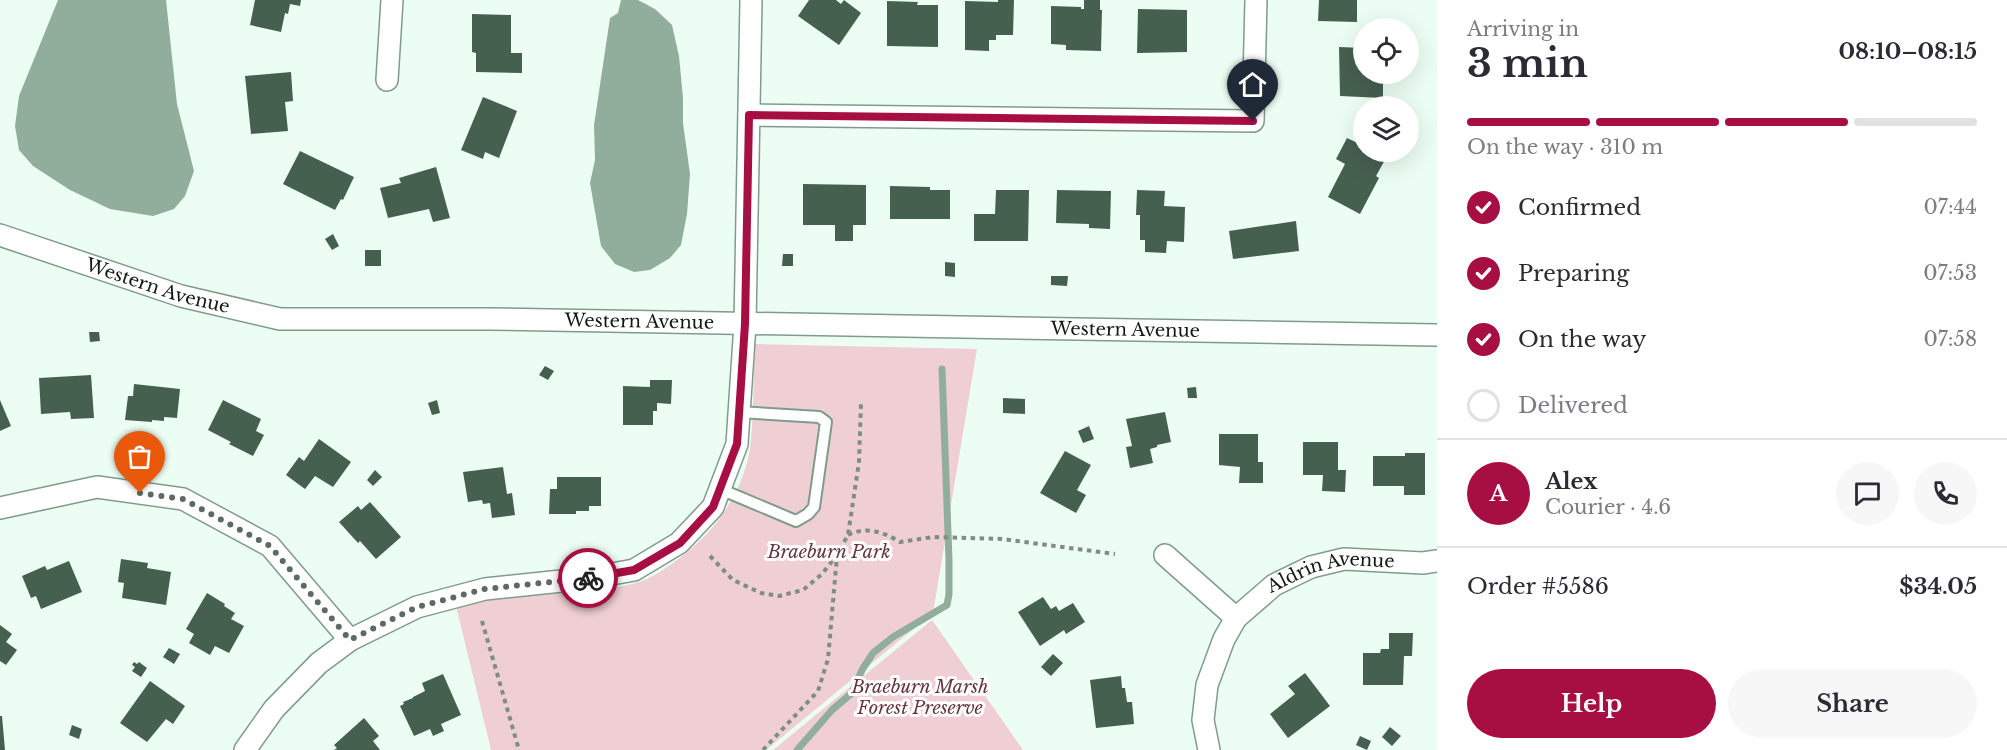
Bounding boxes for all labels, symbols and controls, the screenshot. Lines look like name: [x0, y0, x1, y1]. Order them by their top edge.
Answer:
text: Arriving in: [1467, 17, 1579, 41]
map controls: [1353, 18, 1419, 162]
button: locate: [1353, 18, 1419, 84]
text: 08:10–08:15: [1838, 38, 1977, 65]
text: 3 min: [1467, 39, 1588, 88]
pin: [1227, 59, 1278, 121]
icon: home: [1236, 68, 1269, 101]
button: layers: [1353, 96, 1419, 162]
text: On the way · 310 m: [1467, 135, 1663, 159]
icon: check: [1467, 191, 1500, 224]
text: Confirmed: [1518, 194, 1641, 221]
text: 07:44: [1924, 195, 1977, 219]
street label: Western Avenue: [82, 253, 232, 318]
icon: check: [1467, 257, 1500, 290]
text: Preparing: [1518, 260, 1629, 287]
text: 07:53: [1923, 261, 1977, 285]
street label: Western Avenue: [563, 309, 714, 334]
street label: Western Avenue: [1049, 317, 1200, 342]
icon: check: [1467, 323, 1500, 356]
text: On the way: [1518, 326, 1646, 353]
text: 07:58: [1924, 327, 1977, 351]
text: Delivered: [1518, 392, 1628, 419]
pin: [114, 431, 165, 493]
icon: bag: [123, 440, 156, 473]
button: chat: [1836, 462, 1899, 525]
button: phone: [1914, 462, 1977, 525]
text: Alex: [1545, 468, 1598, 495]
text: A: [1490, 480, 1507, 507]
text: Courier · 4.6: [1545, 495, 1671, 519]
park label: Braeburn Park: [767, 541, 890, 563]
courier: [558, 548, 618, 608]
street label: Aldrin Avenue: [1263, 548, 1395, 598]
icon: bike: [572, 562, 605, 595]
text: Order #5586: [1467, 573, 1609, 600]
text: $34.05: [1899, 573, 1977, 600]
button: Help: [1467, 669, 1716, 738]
button: Share: [1728, 669, 1977, 738]
park label: Braeburn Marsh Forest Preserve: [850, 676, 989, 719]

